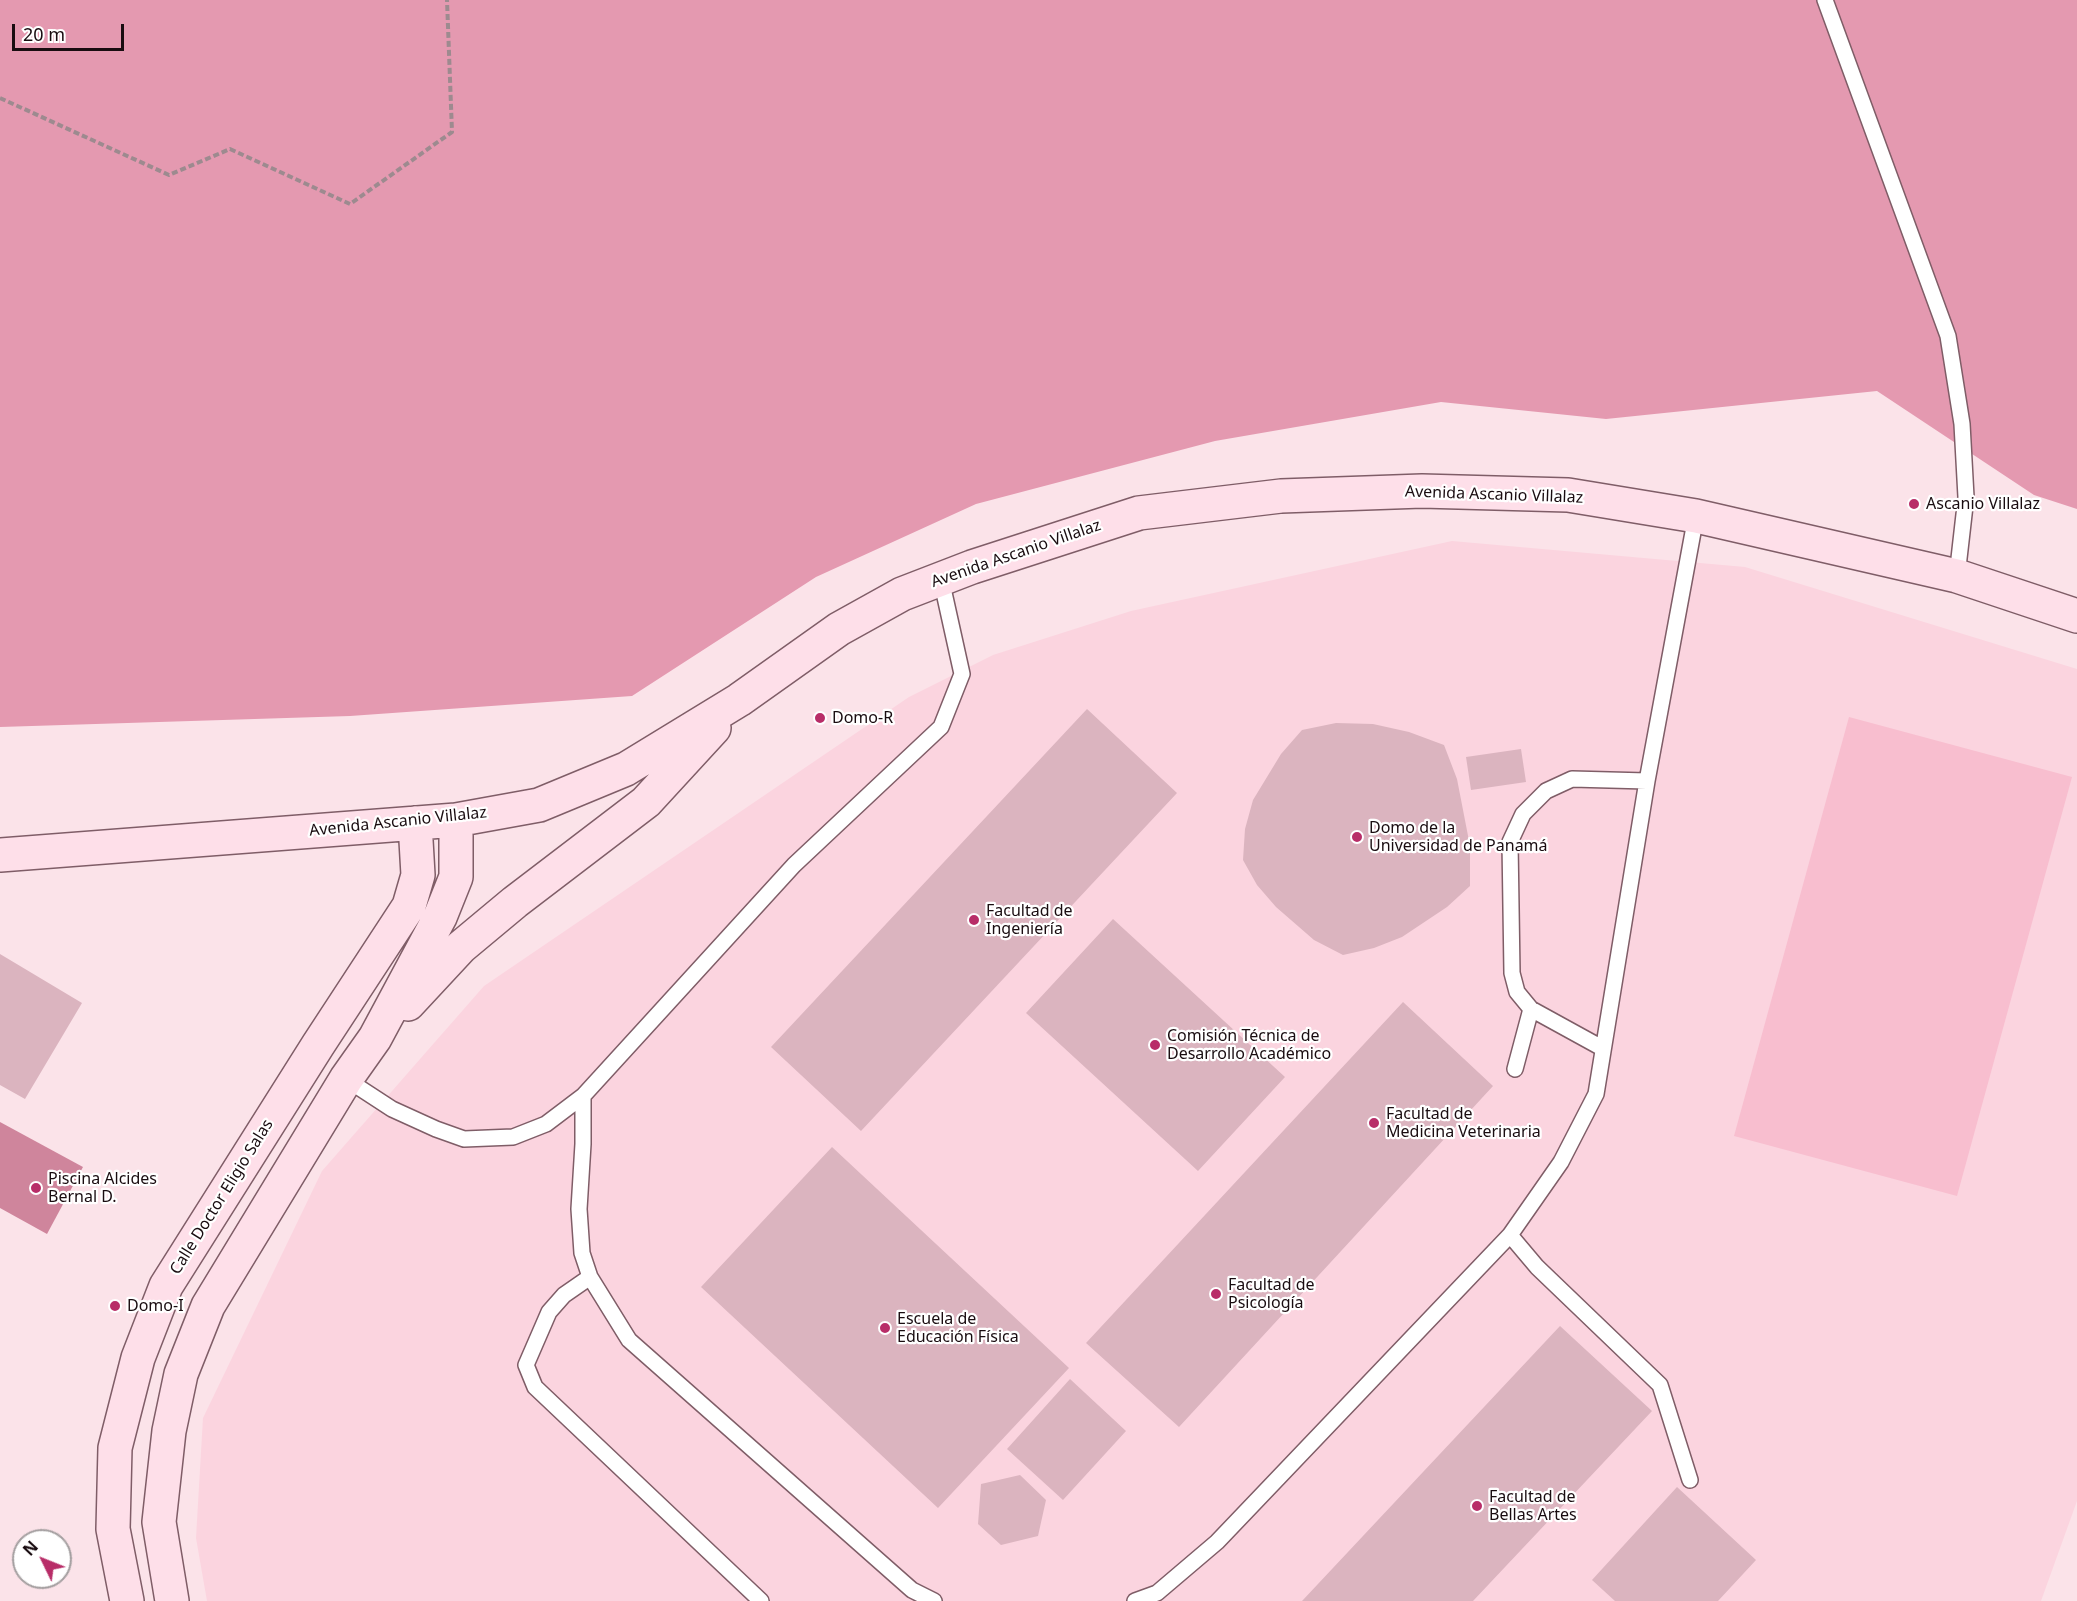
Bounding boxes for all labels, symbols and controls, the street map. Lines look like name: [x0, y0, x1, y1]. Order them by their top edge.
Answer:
scale bar: [15, 12, 128, 50]
text: 20 m: [23, 22, 65, 46]
street label: Avenida Ascanio Villalaz: [1405, 482, 1583, 508]
place label: Ascanio Villalaz: [1926, 494, 2040, 514]
marker: Ascanio Villalaz: [1907, 497, 1921, 511]
street label: Avenida Ascanio Villalaz: [929, 516, 1103, 592]
place label: Domo-R: [832, 708, 893, 728]
marker: Domo-R: [813, 711, 827, 725]
street label: Avenida Ascanio Villalaz: [308, 803, 488, 841]
place label: Domo de la Universidad de Panamá: [1369, 818, 1548, 856]
marker: Domo de la Universidad de Panamá: [1350, 830, 1364, 844]
place label: Facultad de Ingeniería: [986, 901, 1073, 939]
marker: Facultad de Ingeniería: [967, 913, 981, 927]
place label: Comisión Técnica de Desarrollo Académico: [1167, 1026, 1331, 1064]
marker: Comisión Técnica de Desarrollo Académico: [1148, 1038, 1162, 1052]
place label: Facultad de Medicina Veterinaria: [1386, 1104, 1541, 1142]
street label: Calle Doctor Eligio Salas: [166, 1116, 278, 1278]
marker: Facultad de Medicina Veterinaria: [1367, 1116, 1381, 1130]
place label: Piscina Alcides Bernal D.: [48, 1169, 157, 1207]
marker: Piscina Alcides Bernal D.: [29, 1181, 43, 1195]
place label: Facultad de Psicología: [1228, 1275, 1315, 1313]
marker: Facultad de Psicología: [1209, 1287, 1223, 1301]
place label: Domo-I: [127, 1296, 184, 1316]
marker: Domo-I: [108, 1299, 122, 1313]
place label: Escuela de Educación Física: [897, 1309, 1019, 1347]
marker: Escuela de Educación Física: [878, 1321, 892, 1335]
place label: Facultad de Bellas Artes: [1489, 1487, 1577, 1525]
marker: Facultad de Bellas Artes: [1470, 1499, 1484, 1513]
north arrow: [12, 1529, 72, 1589]
text: N: [18, 1536, 43, 1560]

